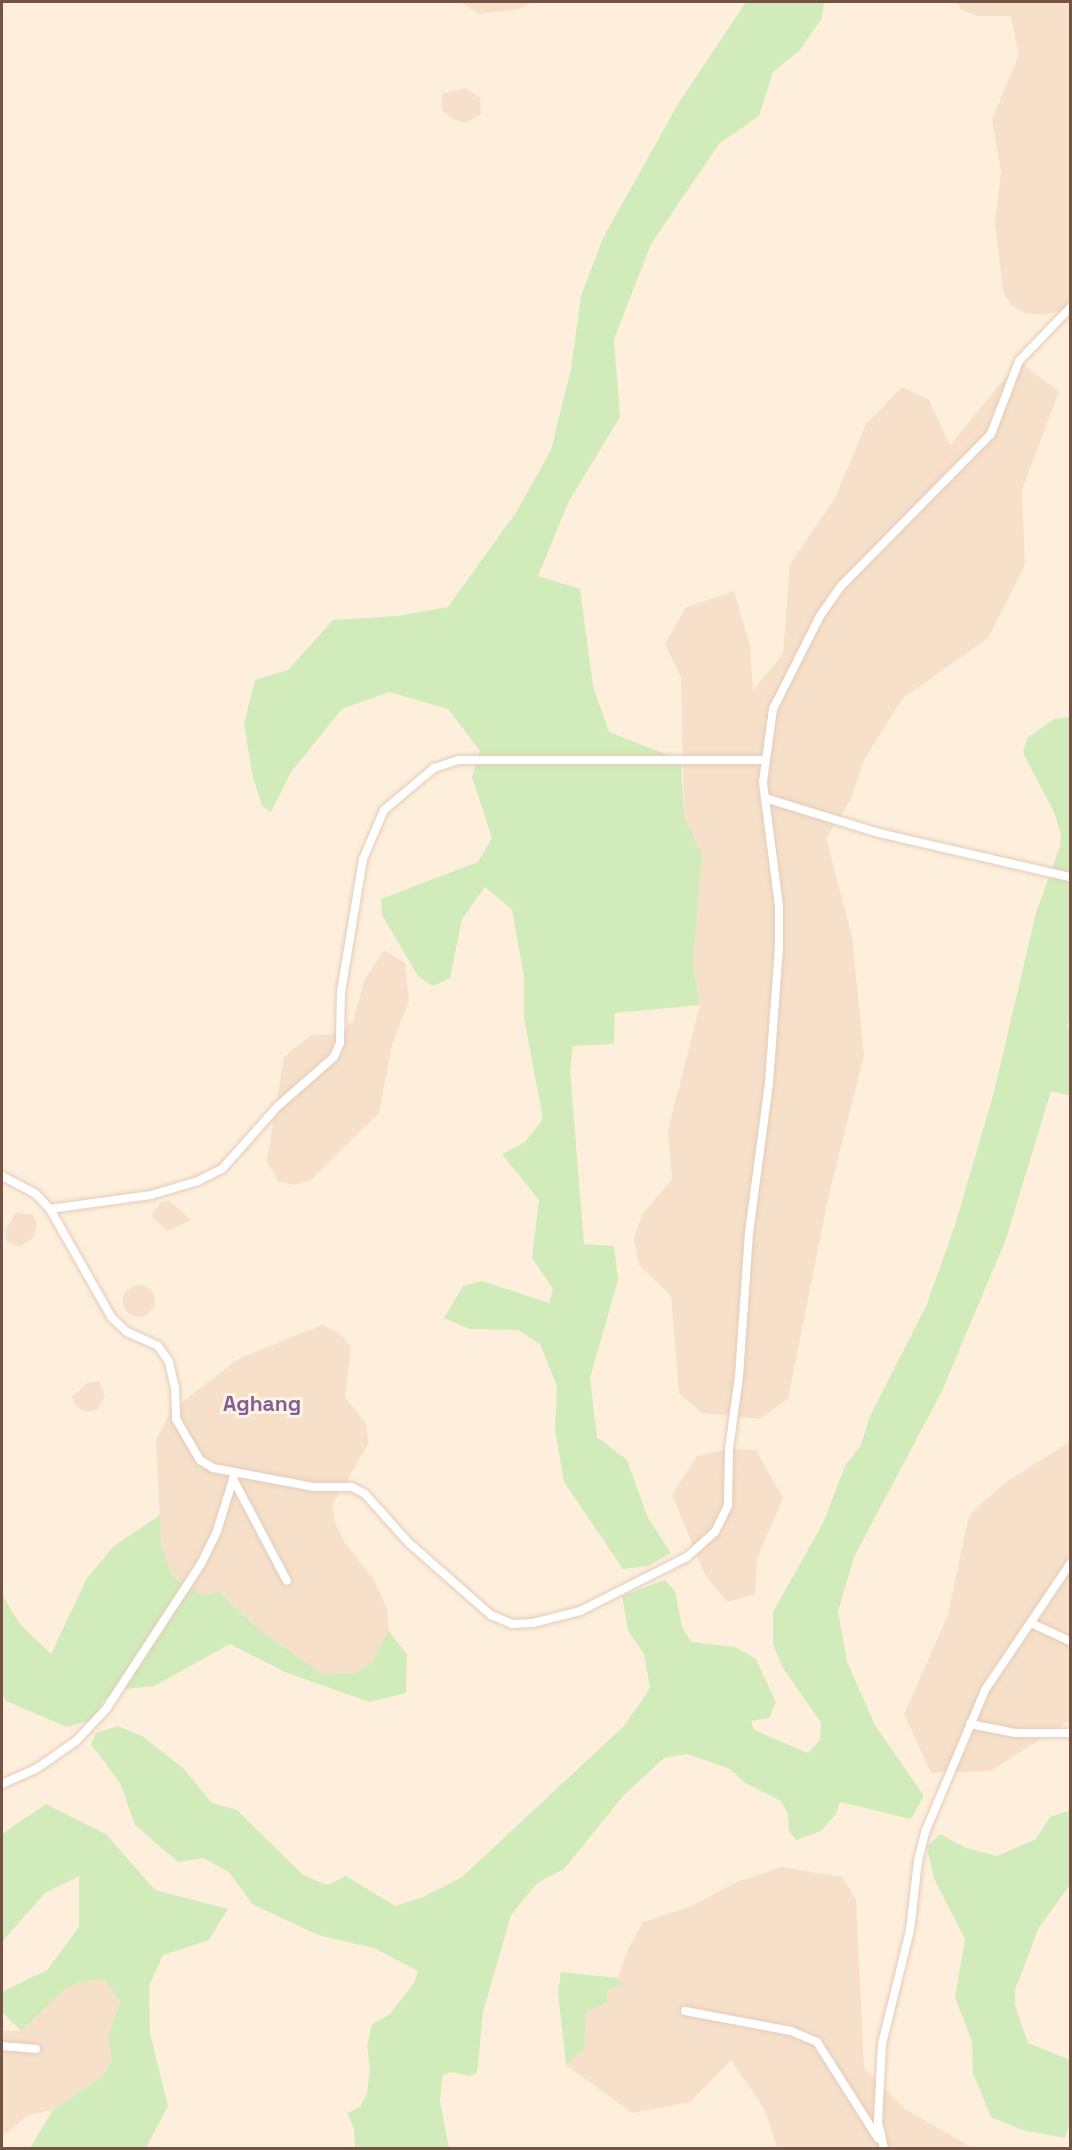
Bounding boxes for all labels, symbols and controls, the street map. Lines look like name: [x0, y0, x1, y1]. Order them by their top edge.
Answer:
district label: Aghang: [223, 1391, 301, 1417]

